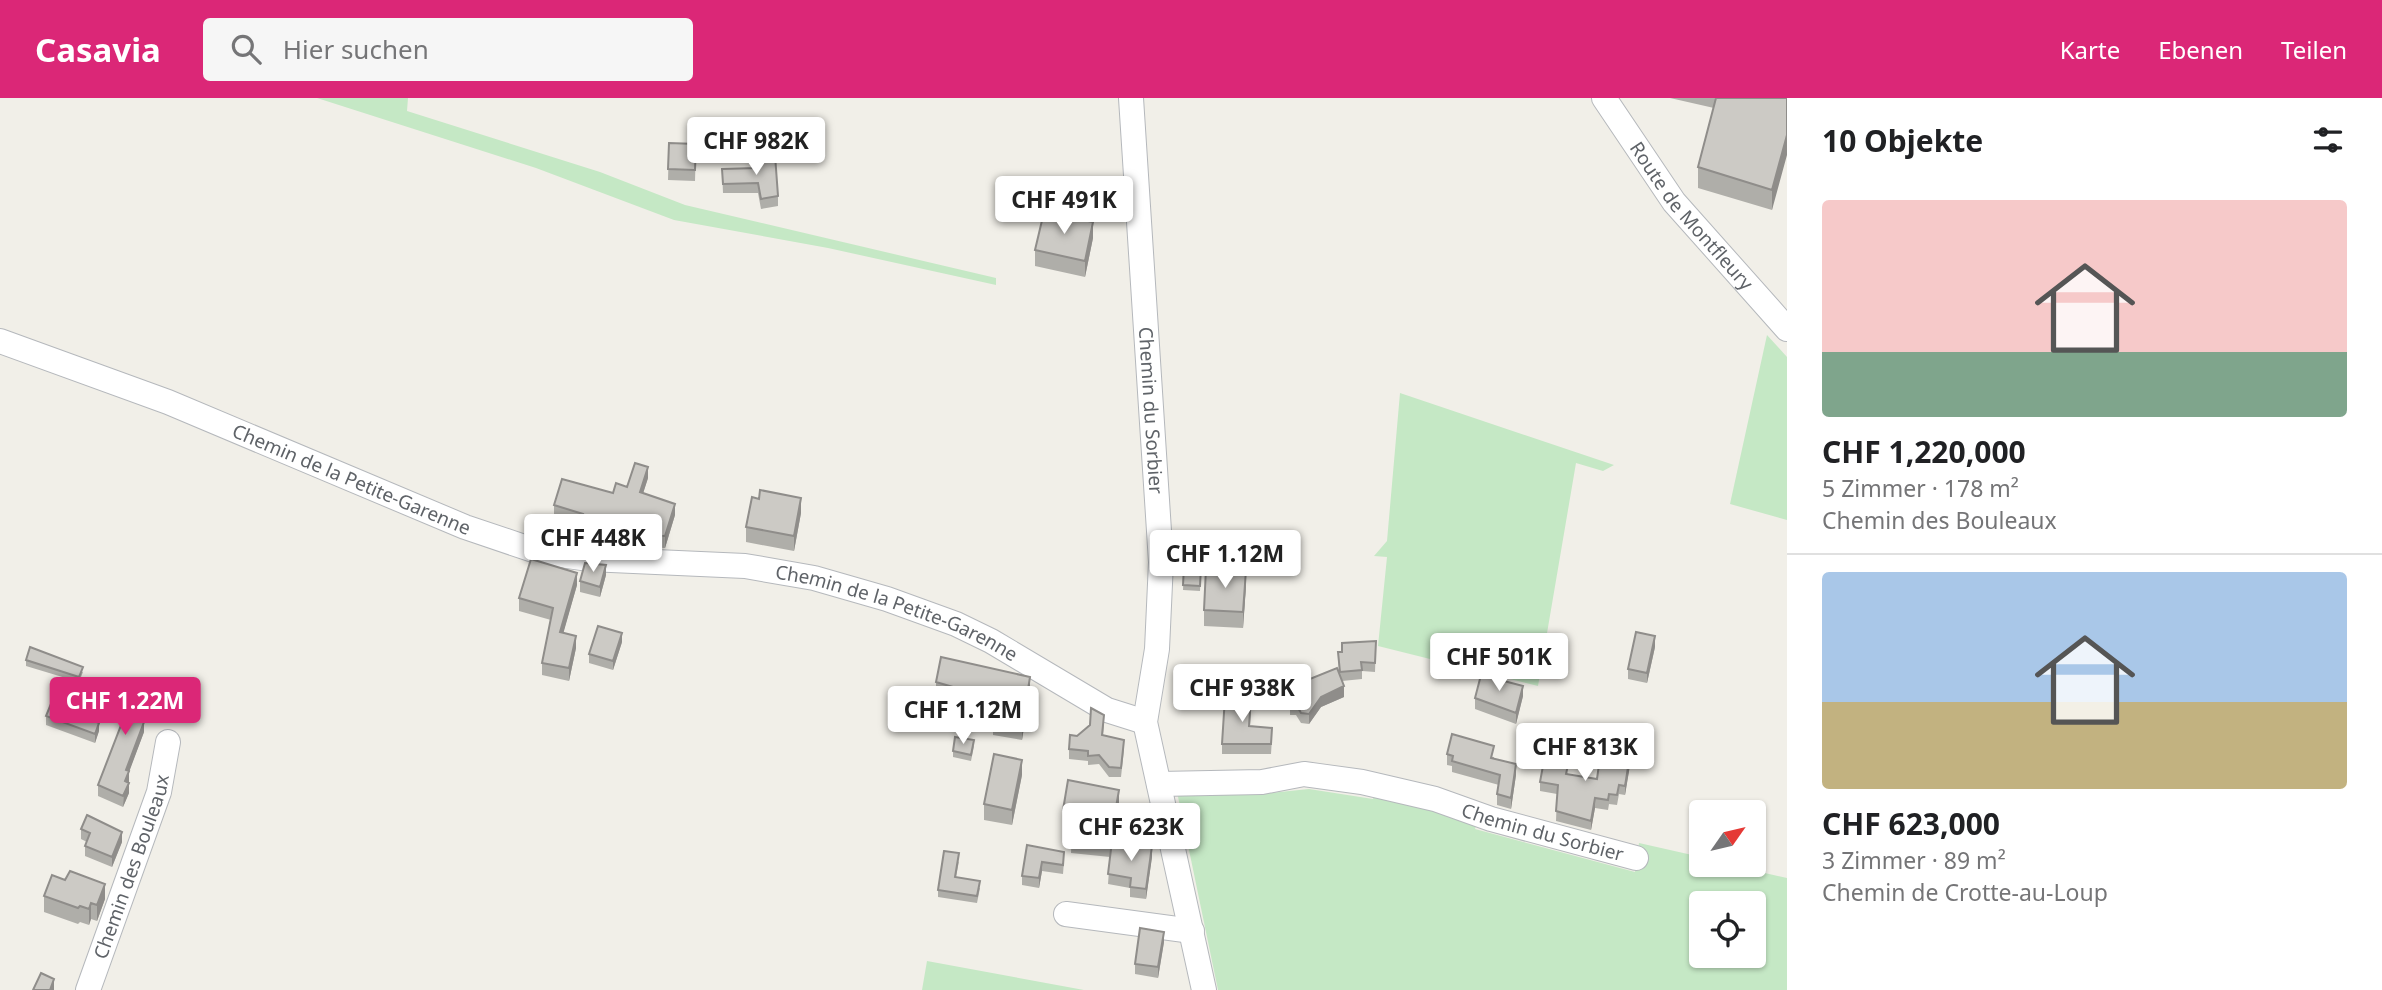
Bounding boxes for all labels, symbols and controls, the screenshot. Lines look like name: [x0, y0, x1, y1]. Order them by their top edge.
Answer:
search box: [203, 18, 693, 81]
text: Casavia: [35, 27, 161, 72]
icon: search: [227, 30, 265, 68]
text: Hier suchen: [283, 31, 429, 67]
text: Karte: [2060, 33, 2120, 66]
text: Ebenen: [2158, 33, 2243, 66]
text: Teilen: [2281, 33, 2347, 66]
pin: CHF 982K: [684, 118, 828, 177]
text: 10 Objekte: [1822, 120, 1983, 161]
icon: filters: [2309, 121, 2347, 159]
text: CHF 982K: [703, 124, 809, 156]
street label: Route de Montfleury: [1624, 136, 1759, 296]
pin: CHF 491K: [992, 176, 1136, 236]
text: CHF 491K: [1011, 183, 1117, 215]
icon: home: [2022, 245, 2148, 371]
street label: Chemin du Sorbier: [1133, 326, 1170, 495]
street label: Chemin de la Petite-Garenne: [228, 418, 475, 541]
text: CHF 1,220,000: [1822, 431, 2026, 472]
text: 5 Zimmer · 178 m²: [1822, 472, 2019, 504]
text: Chemin des Bouleaux: [1822, 504, 2057, 536]
pin: CHF 448K: [521, 514, 665, 574]
text: CHF 448K: [540, 521, 646, 553]
pin: CHF 1.12M: [1145, 531, 1305, 590]
text: CHF 1.12M: [1166, 537, 1284, 569]
street label: Chemin de la Petite-Garenne: [773, 559, 1023, 667]
icon: home: [2022, 617, 2148, 743]
pin: CHF 501K: [1427, 634, 1571, 693]
text: CHF 501K: [1446, 640, 1552, 672]
pin: CHF 938K: [1170, 664, 1314, 724]
text: CHF 938K: [1189, 671, 1295, 703]
pin: CHF 1.22M: [45, 678, 205, 737]
text: CHF 1.22M: [66, 684, 184, 716]
pin: CHF 1.12M: [883, 686, 1043, 746]
text: CHF 1.12M: [904, 693, 1022, 725]
pin: CHF 813K: [1513, 724, 1657, 783]
text: CHF 813K: [1532, 730, 1638, 762]
street label: Chemin des Bouleaux: [87, 772, 175, 962]
street label: Chemin du Sorbier: [1458, 797, 1627, 867]
north arrow: [1689, 800, 1766, 877]
map controls: [1689, 800, 1766, 968]
text: CHF 623,000: [1822, 803, 2000, 844]
pin: CHF 623K: [1059, 804, 1203, 863]
text: CHF 623K: [1078, 810, 1184, 842]
text: 3 Zimmer · 89 m²: [1822, 844, 2006, 876]
text: Chemin de Crotte-au-Loup: [1822, 876, 2108, 908]
button: locate: [1689, 891, 1766, 968]

